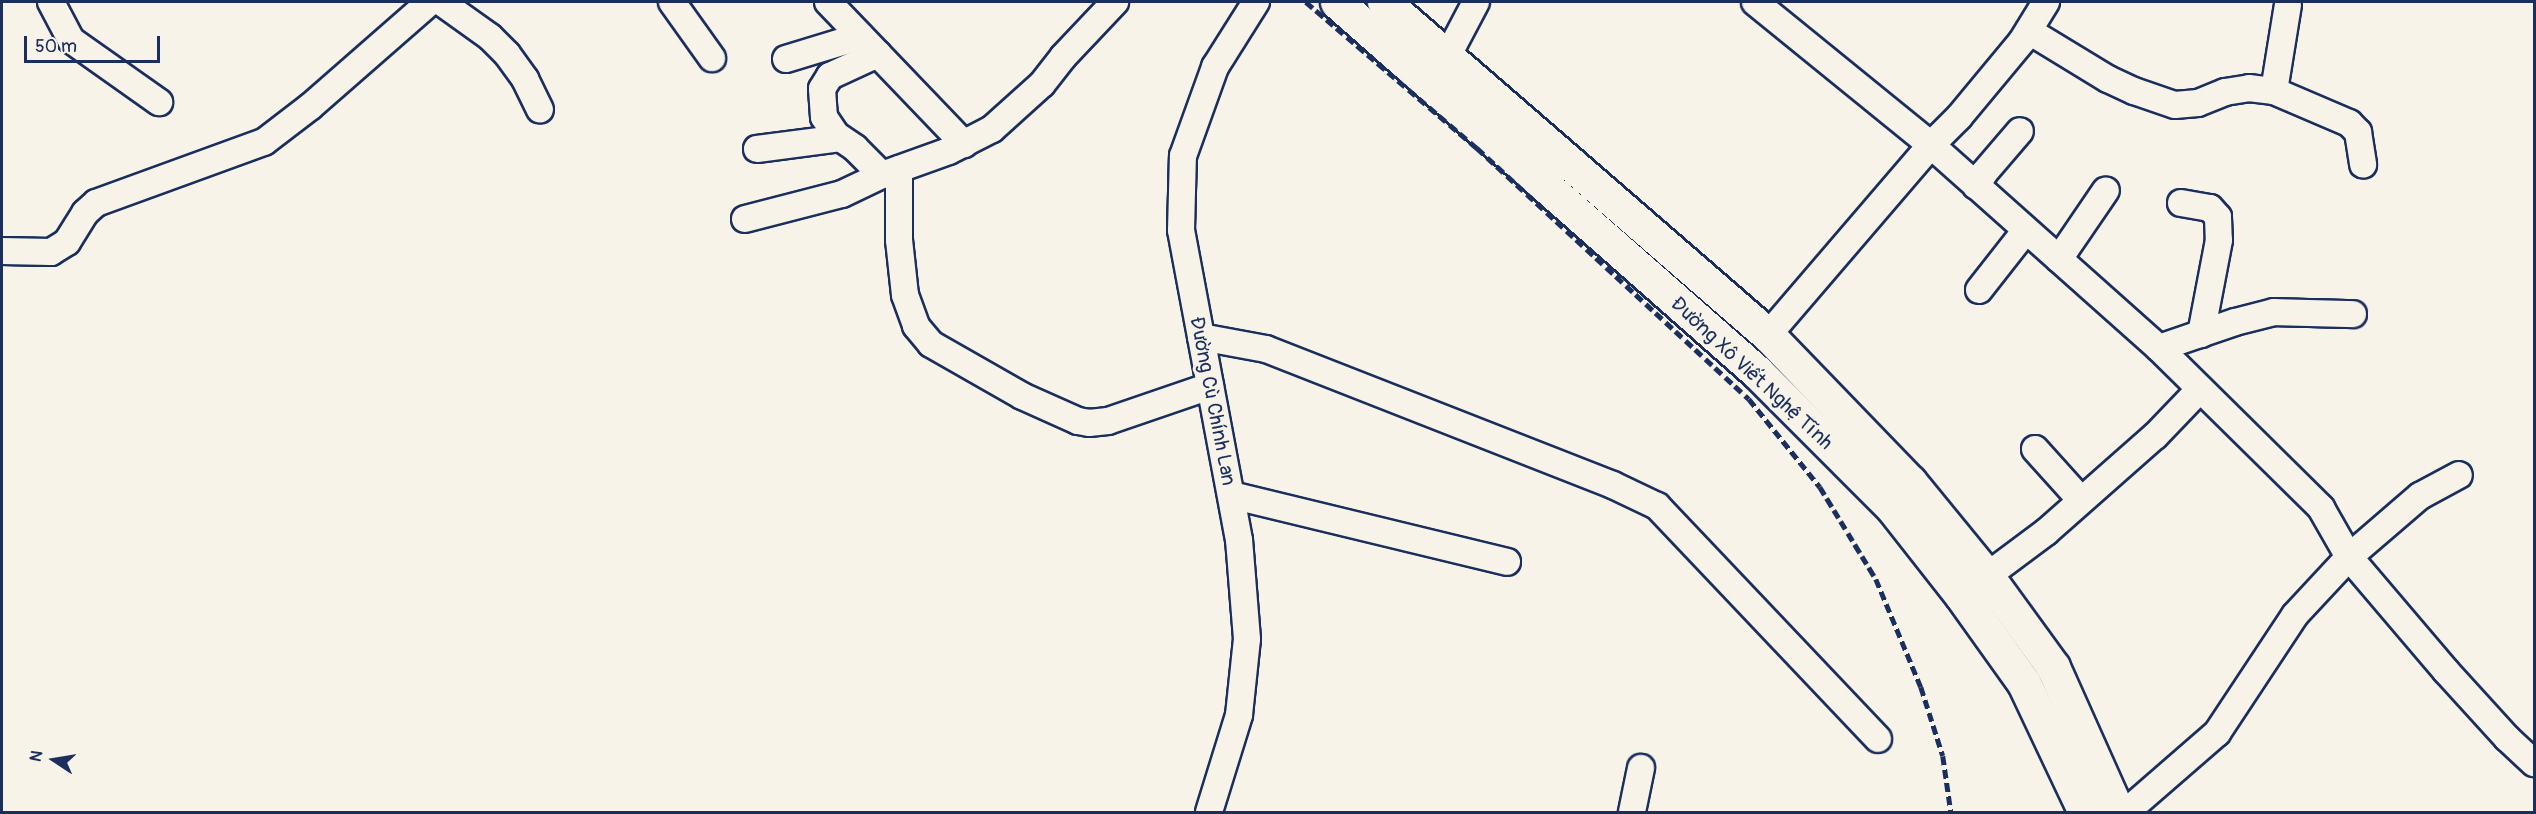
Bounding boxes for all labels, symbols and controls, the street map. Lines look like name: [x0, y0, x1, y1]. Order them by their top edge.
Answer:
scale bar: [27, 24, 164, 62]
text: 50 m: [35, 35, 77, 58]
street label: Đường Xô Viết Nghệ Tĩnh: [1666, 292, 1838, 454]
street label: Đường Cù Chính Lan: [1185, 315, 1241, 487]
north arrow: [24, 730, 84, 790]
text: N: [25, 749, 47, 764]

